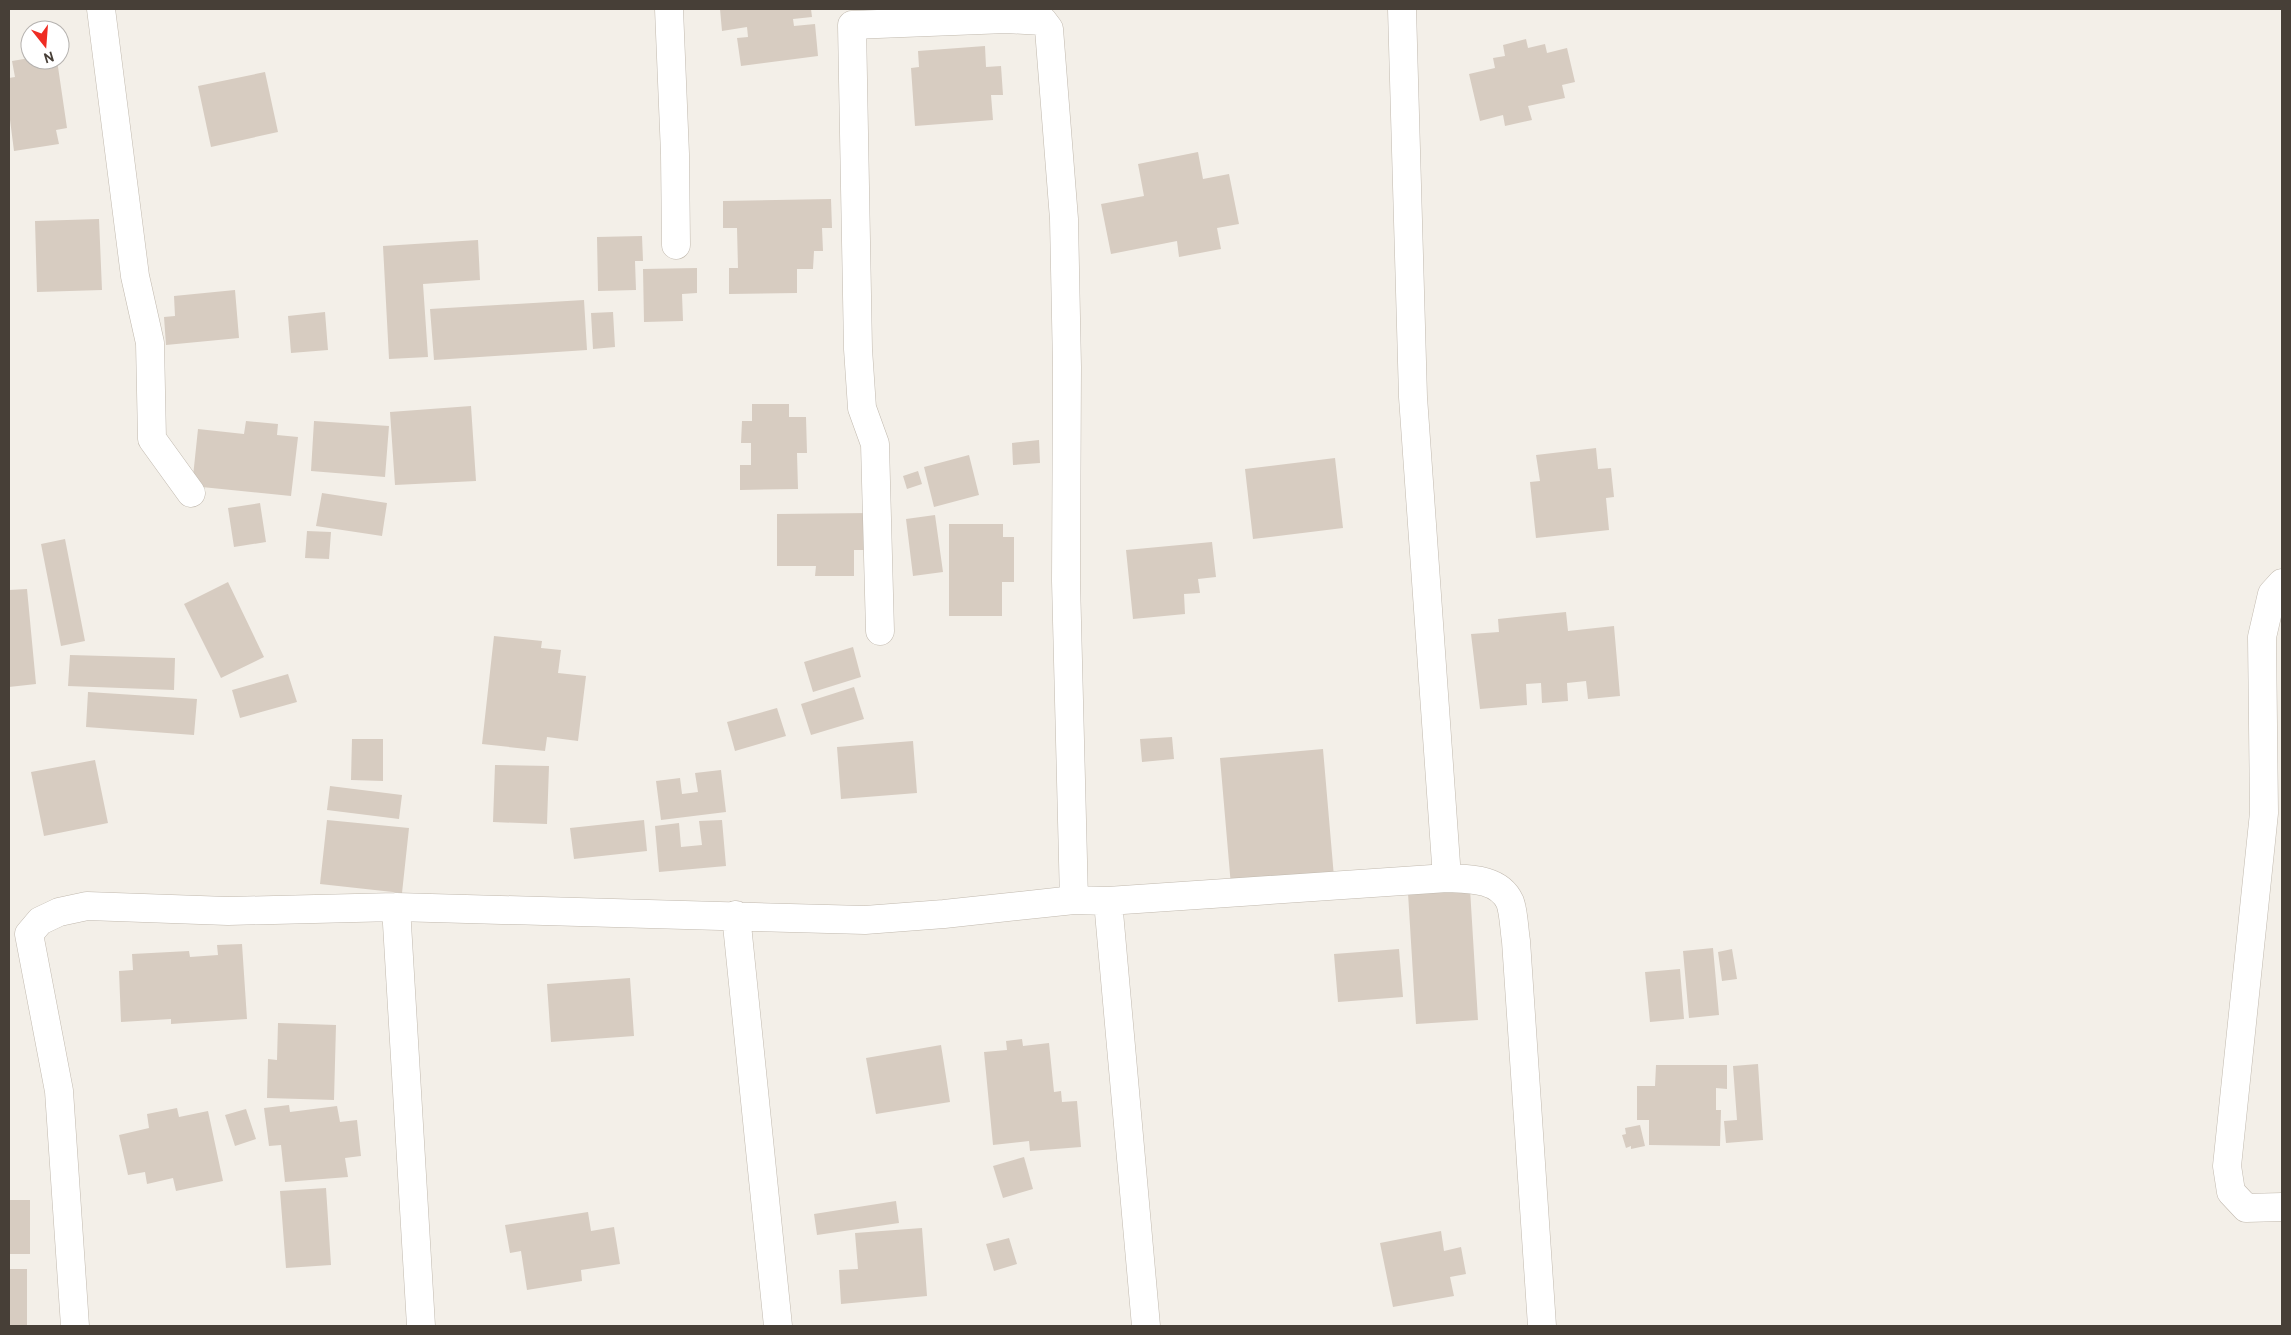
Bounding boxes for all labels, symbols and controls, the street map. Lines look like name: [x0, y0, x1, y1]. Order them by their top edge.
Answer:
north arrow: [20, 20, 70, 70]
text: N: [41, 46, 56, 66]

